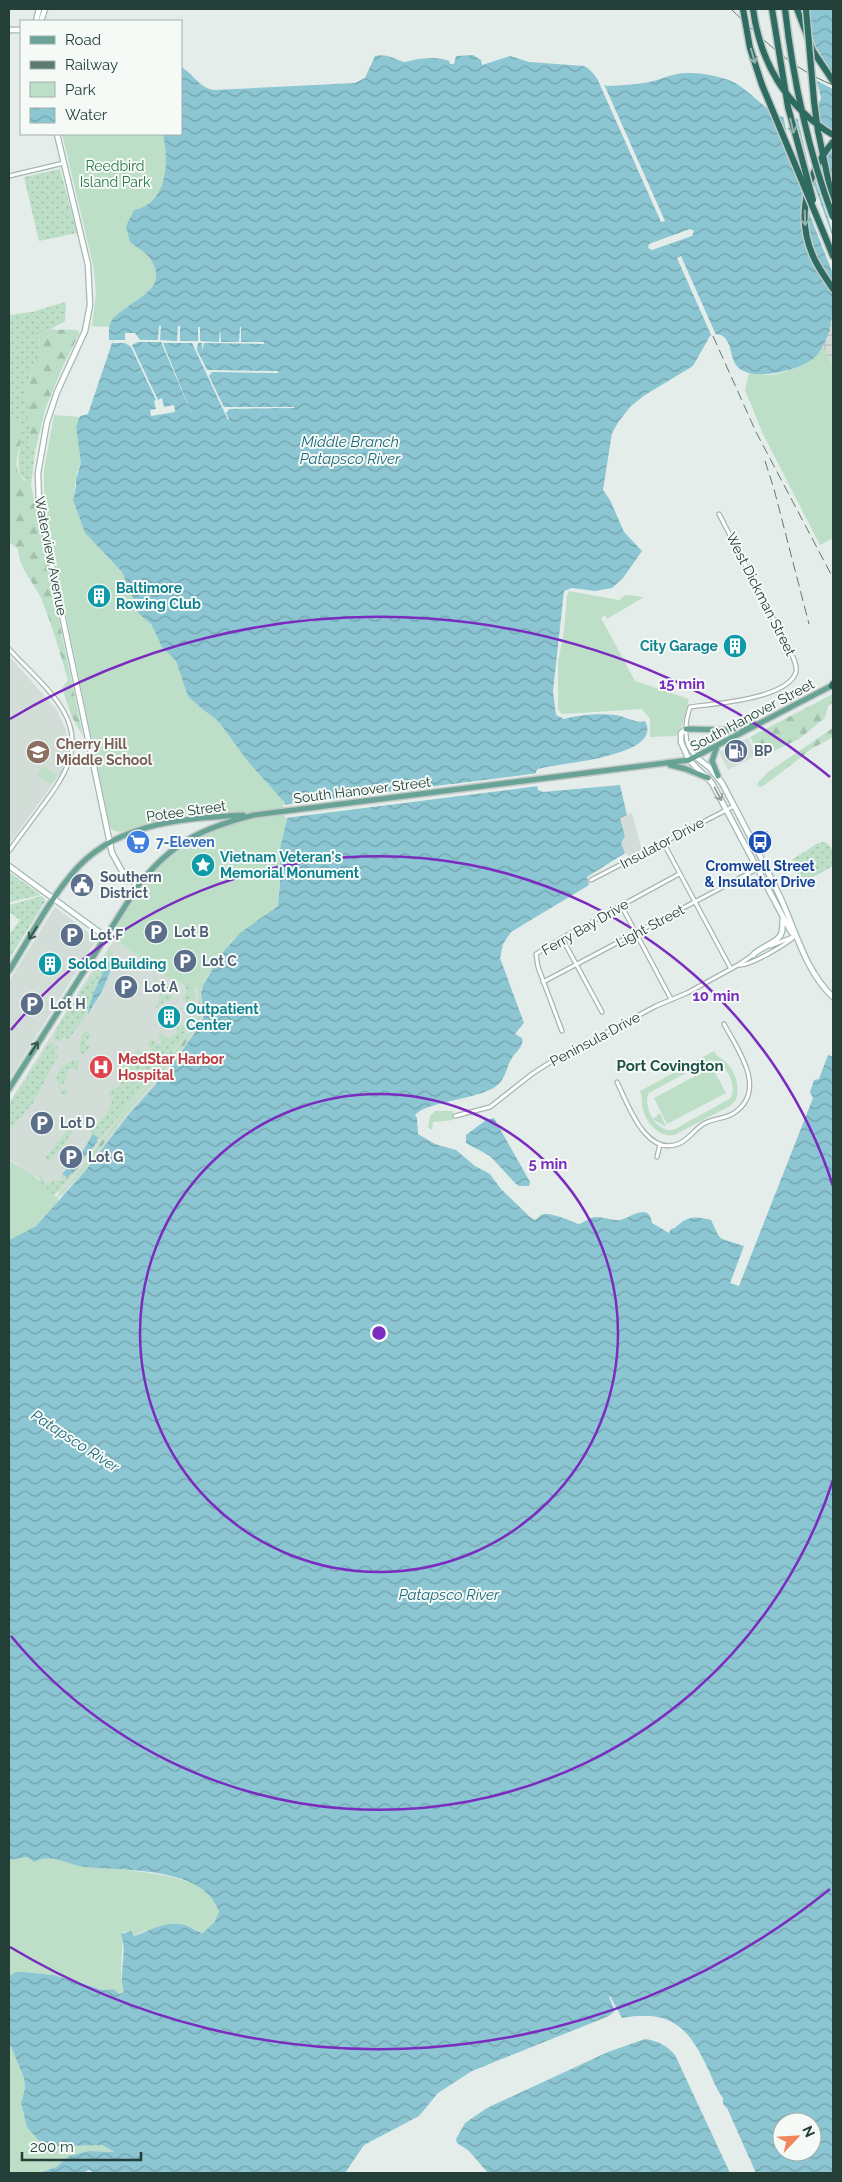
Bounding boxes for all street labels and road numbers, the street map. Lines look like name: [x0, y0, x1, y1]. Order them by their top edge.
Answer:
street label: Waterview Avenue: [32, 495, 70, 617]
street label: West Dickman Street: [723, 530, 799, 659]
street label: South Hanover Street: [687, 675, 817, 754]
street label: South Hanover Street: [292, 774, 432, 806]
street label: Potee Street: [145, 797, 227, 825]
street label: Insulator Drive: [617, 814, 707, 872]
street label: Ferry Bay Drive: [539, 896, 631, 958]
street label: Light Street: [613, 901, 687, 951]
street label: Peninsula Drive: [547, 1009, 643, 1069]

